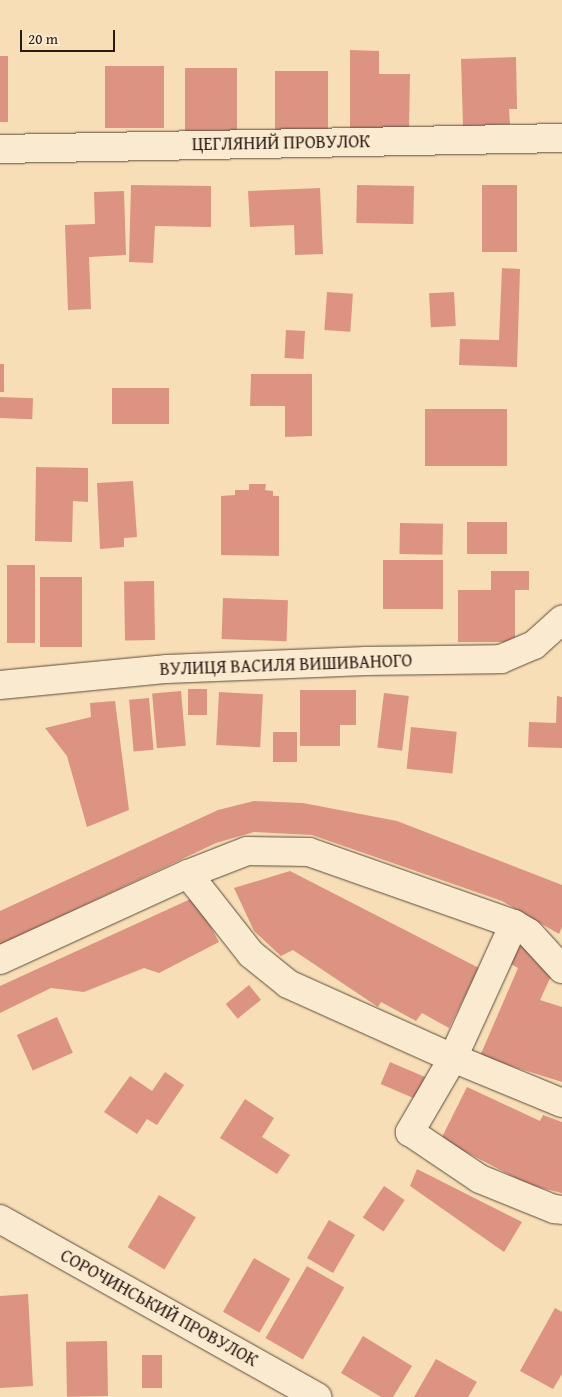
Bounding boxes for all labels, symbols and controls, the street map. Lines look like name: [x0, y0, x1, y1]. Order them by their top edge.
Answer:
scale bar: [22, 20, 118, 52]
text: 20 m: [28, 28, 58, 49]
street label: ЦЕГЛЯНИЙ ПРОВУЛОК: [192, 131, 370, 155]
street label: ВУЛИЦЯ ВАСИЛЯ ВИШИВАНОГО: [159, 650, 413, 680]
street label: СОРОЧИНСЬКИЙ ПРОВУЛОК: [57, 1245, 261, 1371]

